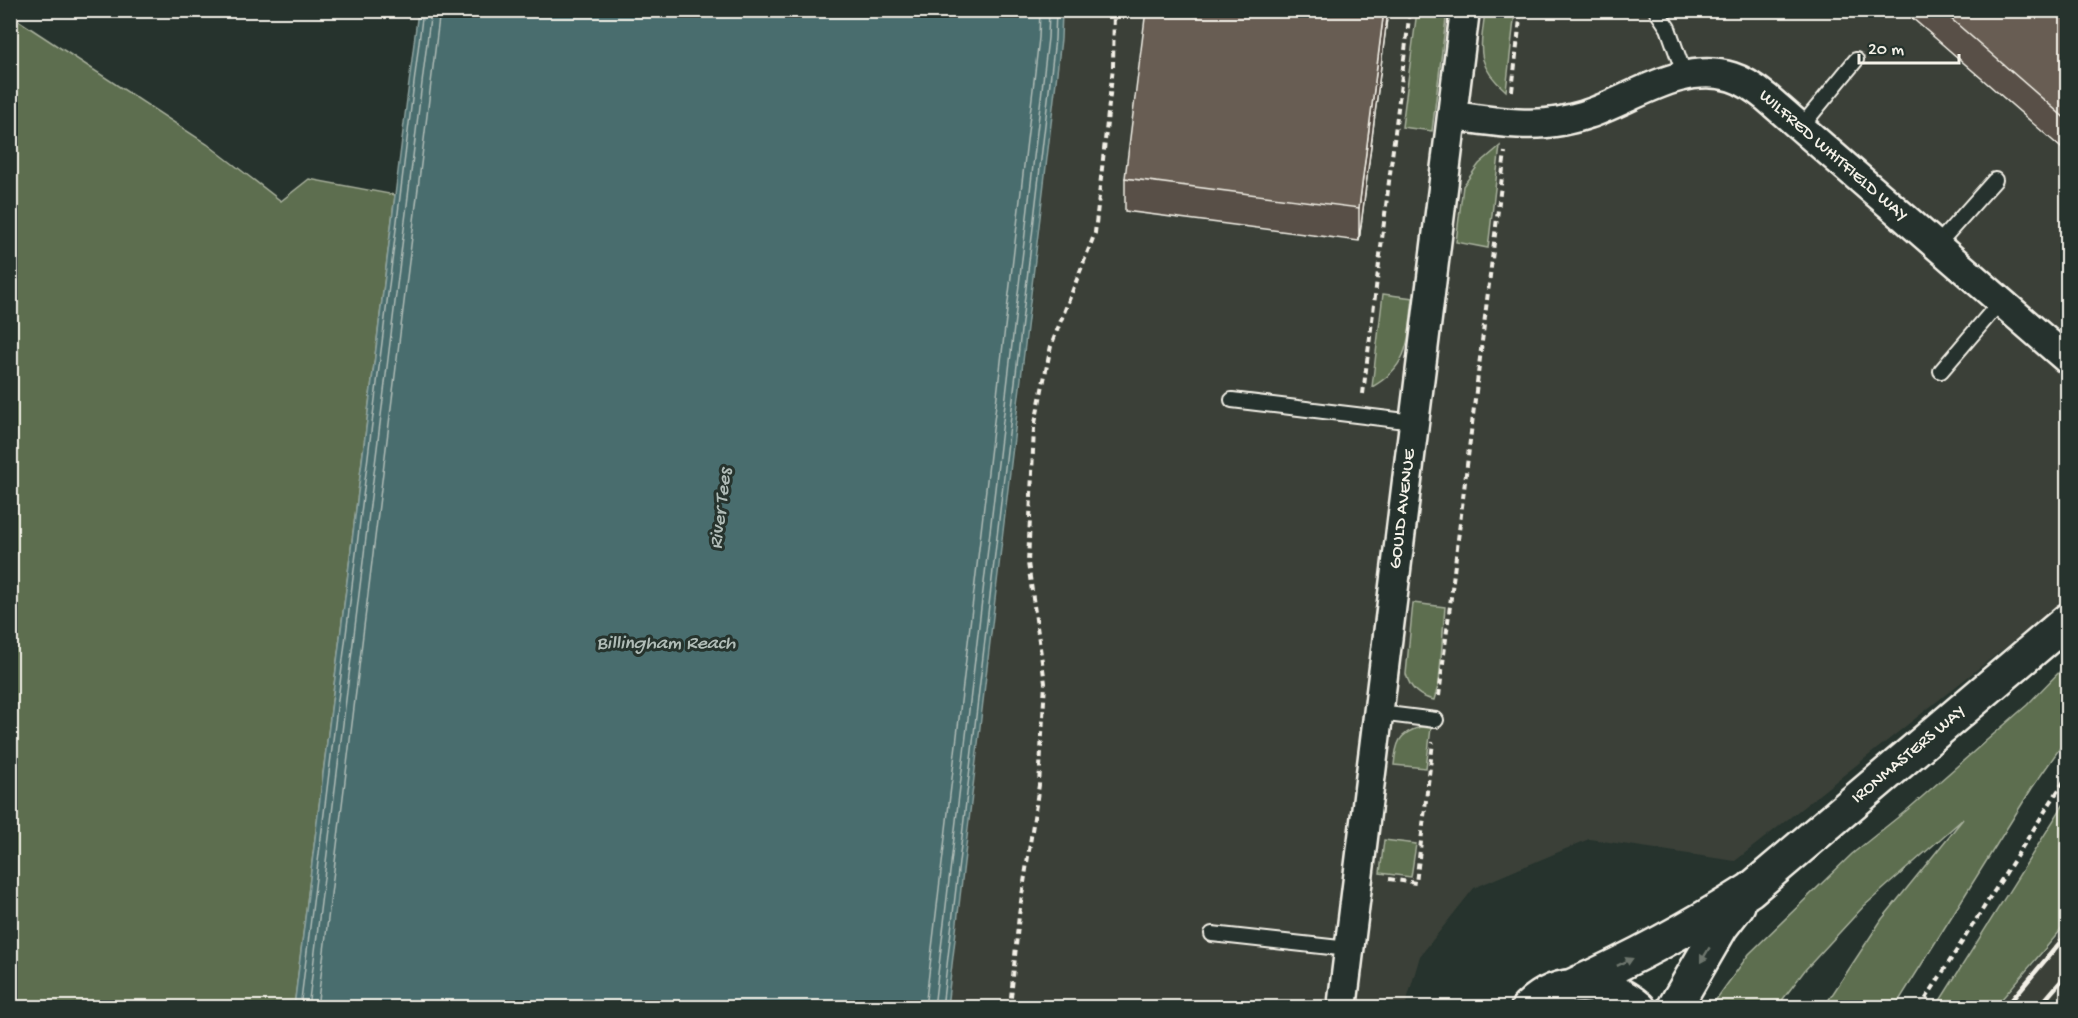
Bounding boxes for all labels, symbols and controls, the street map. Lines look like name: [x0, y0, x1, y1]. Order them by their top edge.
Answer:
scale bar: [1859, 27, 1960, 65]
text: 20 m: [1868, 40, 1904, 61]
street label: WILFRED WHITFIELD WAY: [1754, 86, 1912, 226]
street label: GOULD AVENUE: [1385, 447, 1421, 570]
water label: River Tees: [706, 466, 739, 551]
water label: Billingham Reach: [597, 633, 736, 656]
street label: IRONMASTERS WAY: [1848, 701, 1970, 809]
one-way arrow: [1699, 947, 1710, 963]
one-way arrow: [1617, 957, 1635, 967]

